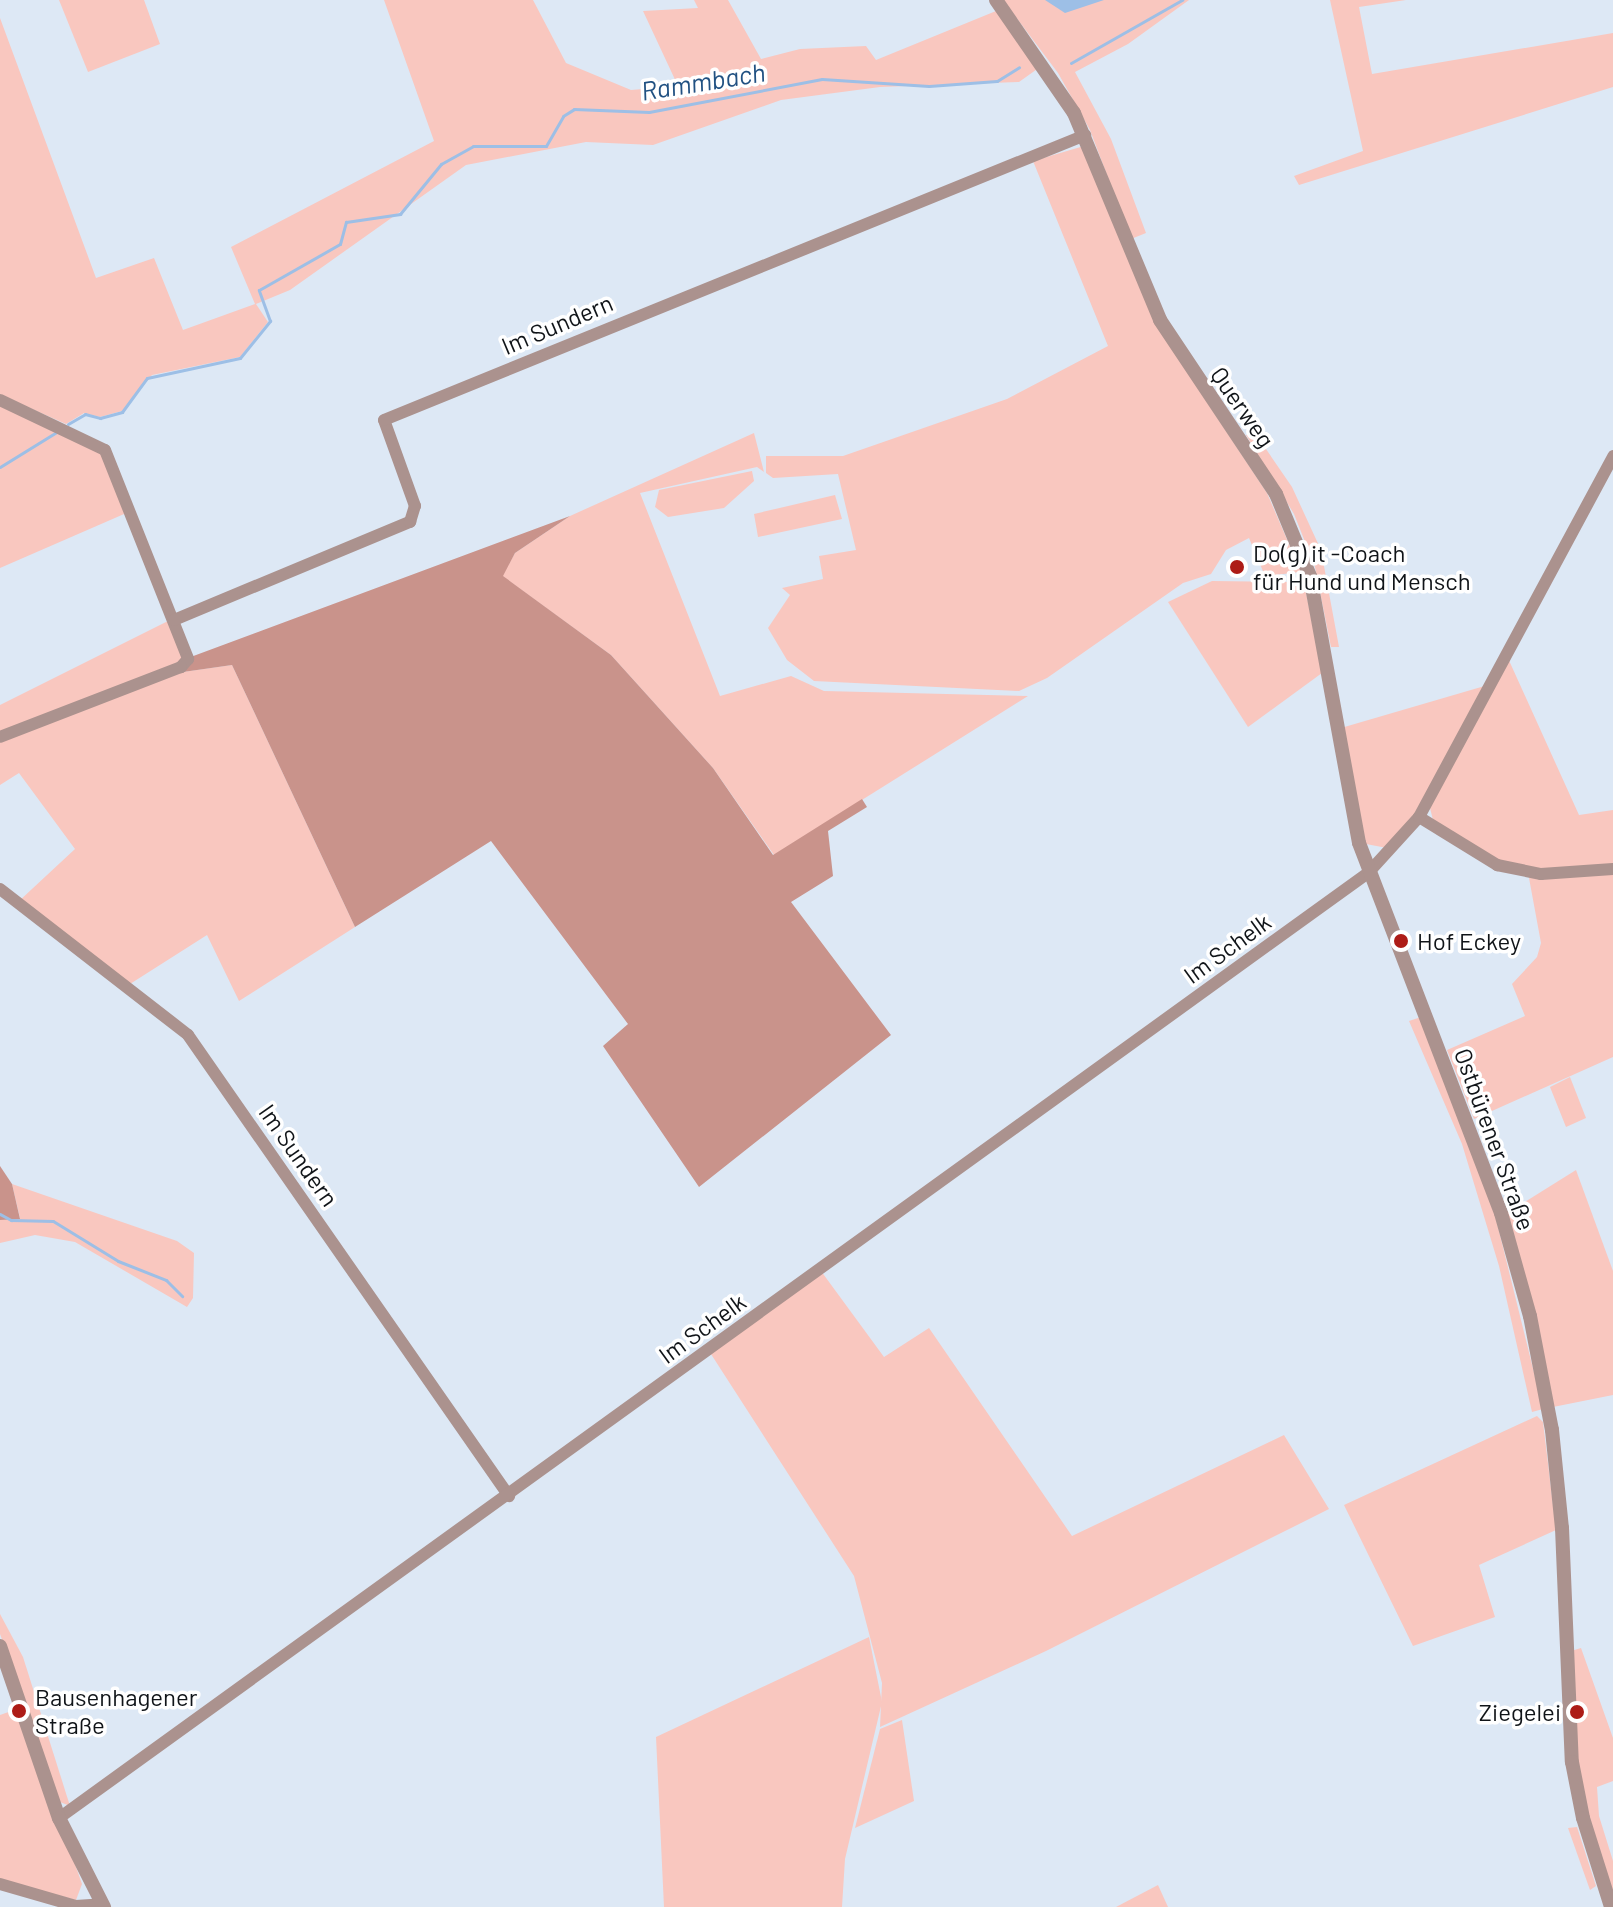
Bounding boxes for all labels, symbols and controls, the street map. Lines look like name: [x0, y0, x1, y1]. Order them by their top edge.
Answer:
water label: Rammbach: [639, 56, 767, 106]
street label: Im Sundern: [497, 288, 617, 360]
street label: Querweg: [1205, 361, 1281, 453]
place label: Do(g) it -Coach für Hund und Mensch: [1253, 539, 1471, 595]
marker: Do(g) it -Coach für Hund und Mensch: [1228, 558, 1246, 576]
street label: Im Schelk: [1178, 907, 1276, 989]
place label: Hof Eckey: [1417, 927, 1521, 955]
marker: Hof Eckey: [1392, 932, 1410, 950]
street label: Ostbürener Straße: [1449, 1044, 1541, 1234]
street label: Im Sundern: [253, 1098, 345, 1212]
street label: Im Schelk: [653, 1287, 751, 1369]
place label: Bausenhagener Straße: [35, 1683, 197, 1739]
place label: Ziegelei: [1479, 1698, 1561, 1726]
marker: Bausenhagener Straße: [10, 1702, 28, 1720]
marker: Ziegelei: [1568, 1703, 1586, 1721]

